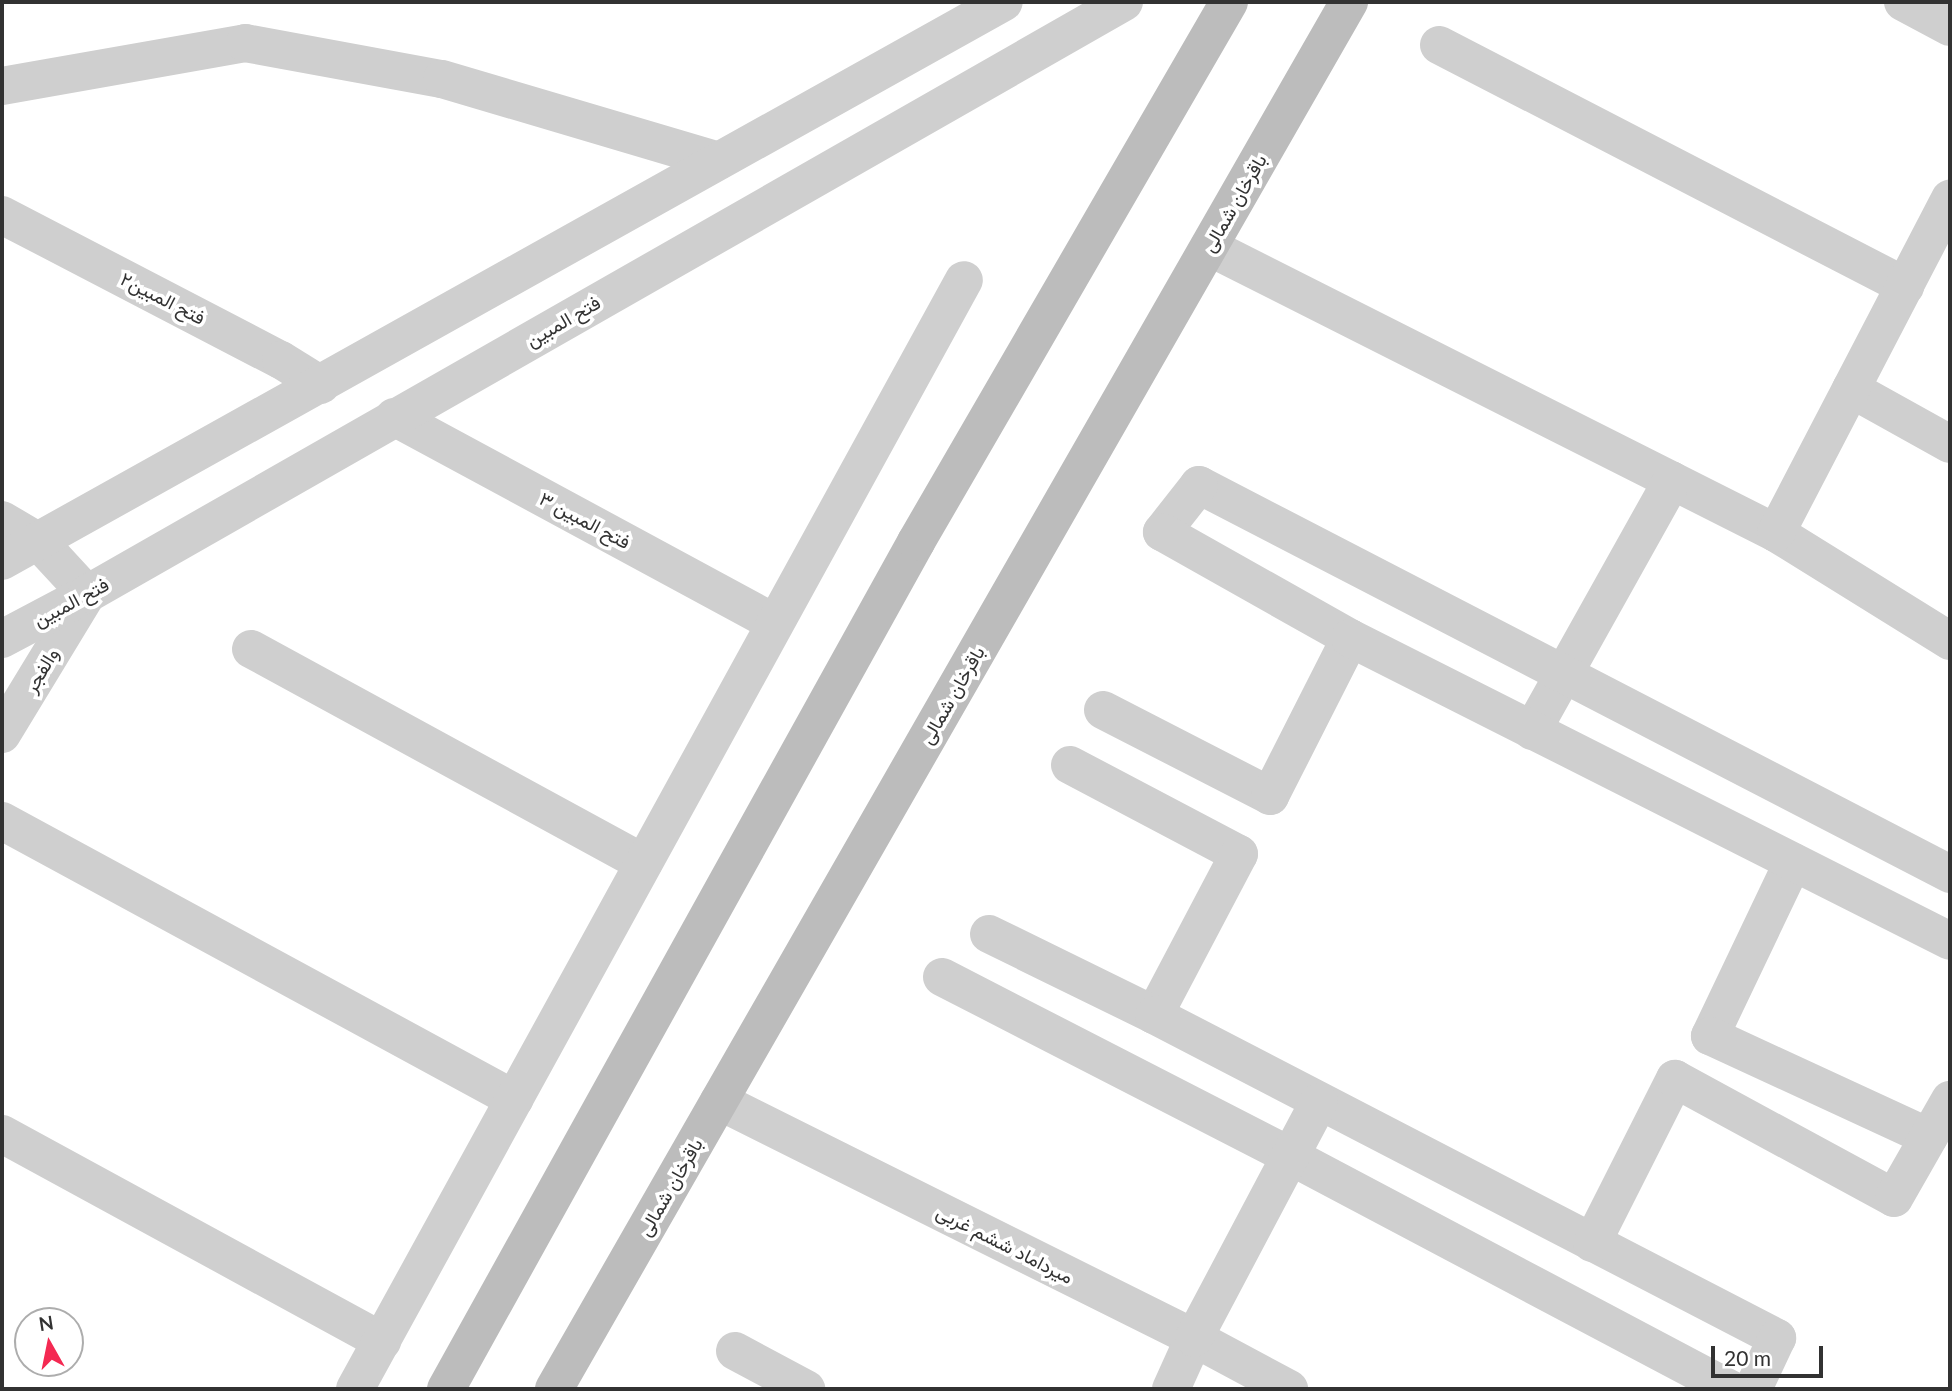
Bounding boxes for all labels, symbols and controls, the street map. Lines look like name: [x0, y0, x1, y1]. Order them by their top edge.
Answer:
street label: باقرخان شمالی: [1197, 150, 1271, 256]
street label: فتح المبین۲: [117, 267, 209, 329]
street label: فتح المبین: [522, 291, 604, 351]
street label: فتح المبین ۳: [536, 487, 634, 553]
street label: فتح المبین: [29, 573, 113, 631]
street label: باقرخان شمالی: [915, 642, 989, 748]
street label: والفجر: [19, 644, 63, 696]
street label: باقرخان شمالی: [633, 1134, 707, 1240]
street label: میرداماد ششم غربی: [933, 1200, 1077, 1288]
north arrow: [14, 1307, 84, 1377]
text: N: [37, 1310, 55, 1335]
scale bar: [1714, 1332, 1826, 1376]
text: 20 m: [1724, 1345, 1771, 1370]

